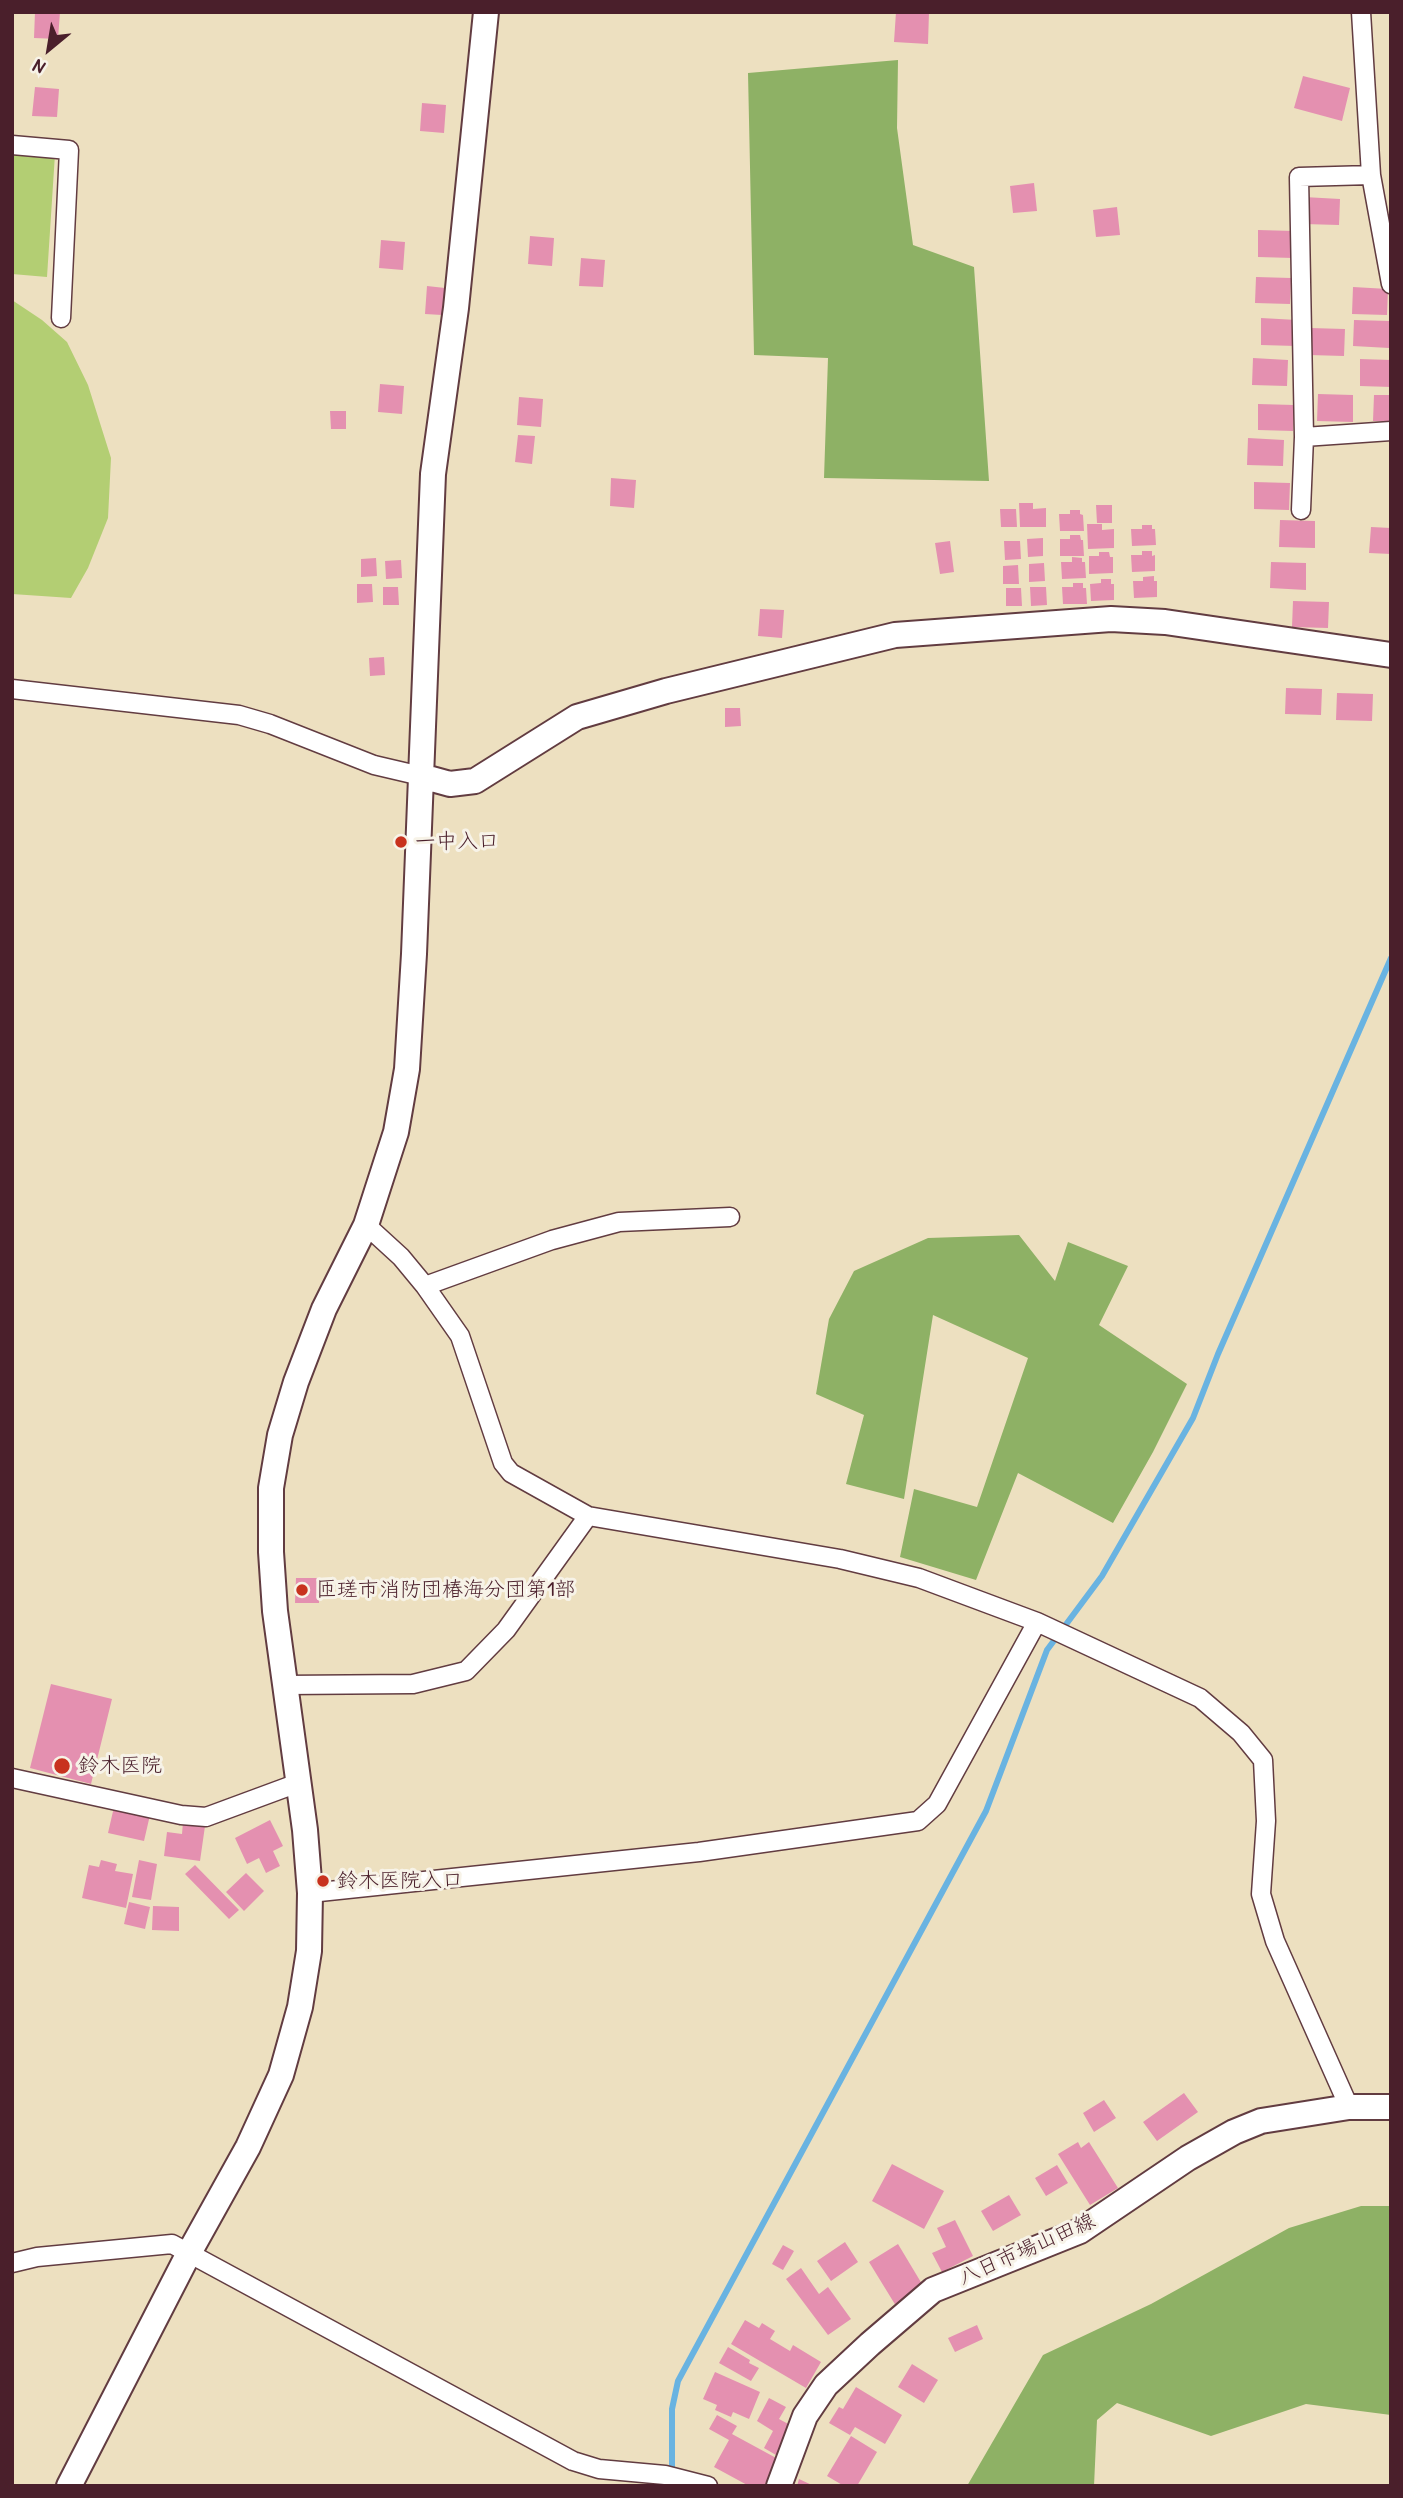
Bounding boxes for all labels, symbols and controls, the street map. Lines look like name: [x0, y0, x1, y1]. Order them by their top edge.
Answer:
north arrow: [14, 14, 84, 84]
text: N: [28, 53, 49, 81]
place label: 一中入口: [415, 829, 499, 855]
marker: 一中入口: [393, 834, 409, 850]
place label: 匝瑳市消防団椿海分団第1部: [316, 1577, 576, 1603]
marker: 匝瑳市消防団椿海分団第1部: [294, 1582, 310, 1598]
place label: 鈴木医院: [78, 1753, 162, 1779]
marker: 鈴木医院: [52, 1756, 72, 1776]
place label: 鈴木医院入口: [337, 1868, 463, 1894]
marker: 鈴木医院入口: [315, 1873, 331, 1889]
street label: 八日市場山田線: [955, 2209, 1099, 2291]

